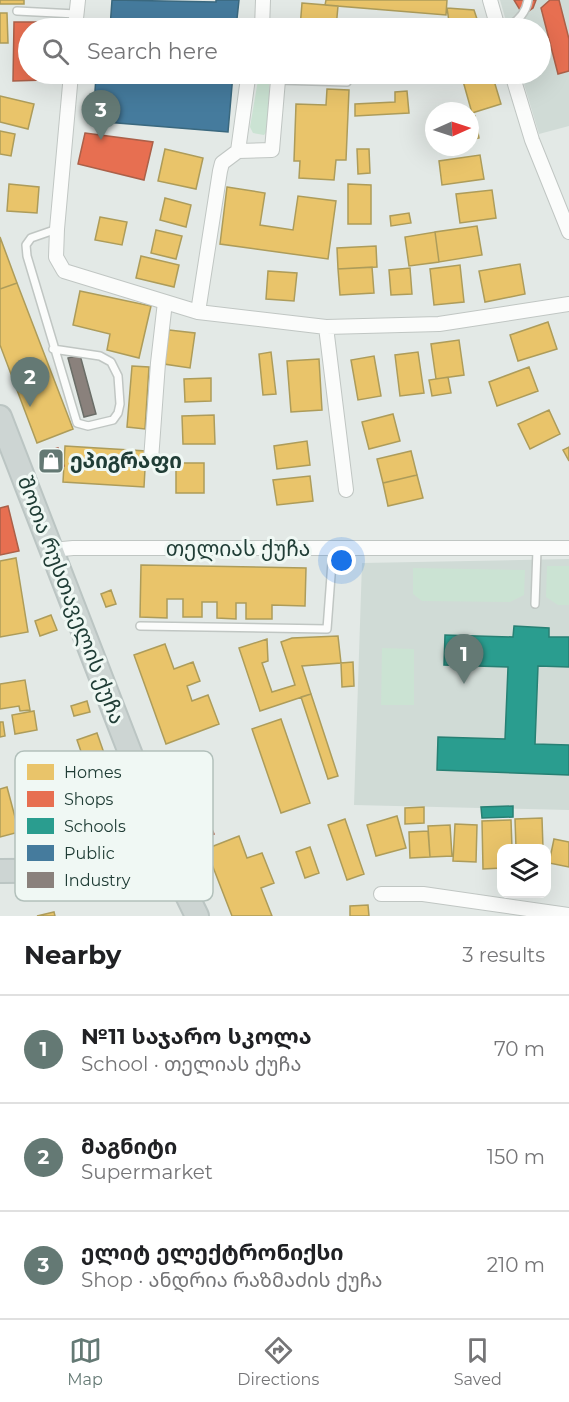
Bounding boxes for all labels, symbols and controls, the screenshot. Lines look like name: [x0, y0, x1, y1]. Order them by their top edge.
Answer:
search box: [18, 18, 551, 84]
icon: search: [39, 35, 72, 68]
text: Search here: [87, 38, 218, 65]
pin: 3: [82, 90, 120, 140]
north arrow: [425, 102, 479, 156]
pin: 2: [10, 358, 50, 407]
shop icon: ეპიგრაფი: [36, 446, 66, 476]
place label: ეპიგრაფი: [70, 448, 182, 473]
street label: შოთა რუსთაველის ქუჩა: [12, 472, 130, 728]
street label: თელიას ქუჩა: [166, 536, 310, 562]
your location: [327, 546, 356, 575]
pin: 1: [444, 634, 484, 684]
legend: [15, 751, 213, 901]
text: Homes: [64, 763, 122, 782]
text: Shops: [64, 790, 114, 809]
text: Schools: [64, 817, 126, 836]
text: Public: [64, 844, 115, 863]
map controls: [497, 844, 551, 898]
button: layers: [497, 844, 551, 898]
text: Industry: [64, 871, 131, 890]
text: Nearby: [24, 939, 121, 971]
text: 3 results: [462, 943, 545, 967]
text: №11 საჯარო სკოლა: [81, 1023, 312, 1050]
text: 1: [40, 1037, 47, 1061]
text: 70 m: [494, 1037, 545, 1061]
text: School · თელიას ქუჩა: [81, 1052, 301, 1076]
text: მაგნიტი: [81, 1133, 177, 1160]
text: 2: [38, 1145, 49, 1169]
text: 150 m: [487, 1145, 545, 1169]
text: Supermarket: [81, 1160, 213, 1184]
text: ელიტ ელექტრონიქსი: [81, 1239, 344, 1266]
text: 3: [38, 1253, 49, 1277]
text: 210 m: [487, 1253, 545, 1277]
text: Shop · ანდრია რაზმაძის ქუჩა: [81, 1268, 383, 1292]
tab: Map: [67, 1334, 103, 1389]
tab: Directions: [237, 1334, 319, 1389]
tab: Saved: [454, 1334, 502, 1389]

